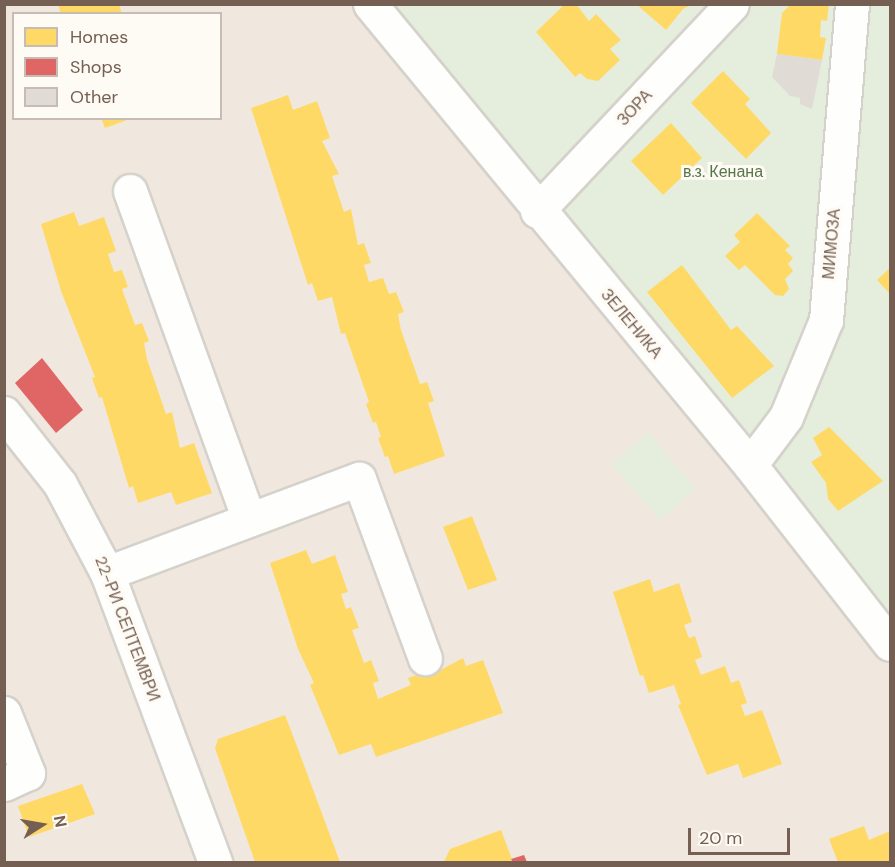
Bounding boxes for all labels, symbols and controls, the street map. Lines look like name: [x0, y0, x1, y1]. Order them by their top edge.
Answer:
legend: [12, 12, 222, 120]
text: Homes: [70, 25, 128, 49]
text: Shops: [70, 55, 122, 79]
text: Other: [70, 85, 118, 109]
street label: ЗОРА: [614, 86, 656, 130]
park label: в.з. Кенана: [683, 162, 763, 182]
street label: МИМОЗА: [819, 208, 845, 280]
street label: ЗЕЛЕНИКА: [596, 285, 666, 363]
street label: 22-РИ СЕПТЕМВРИ: [90, 554, 164, 704]
north arrow: [12, 795, 72, 855]
text: N: [49, 814, 72, 829]
scale bar: [691, 816, 793, 854]
text: 20 m: [699, 826, 742, 850]

